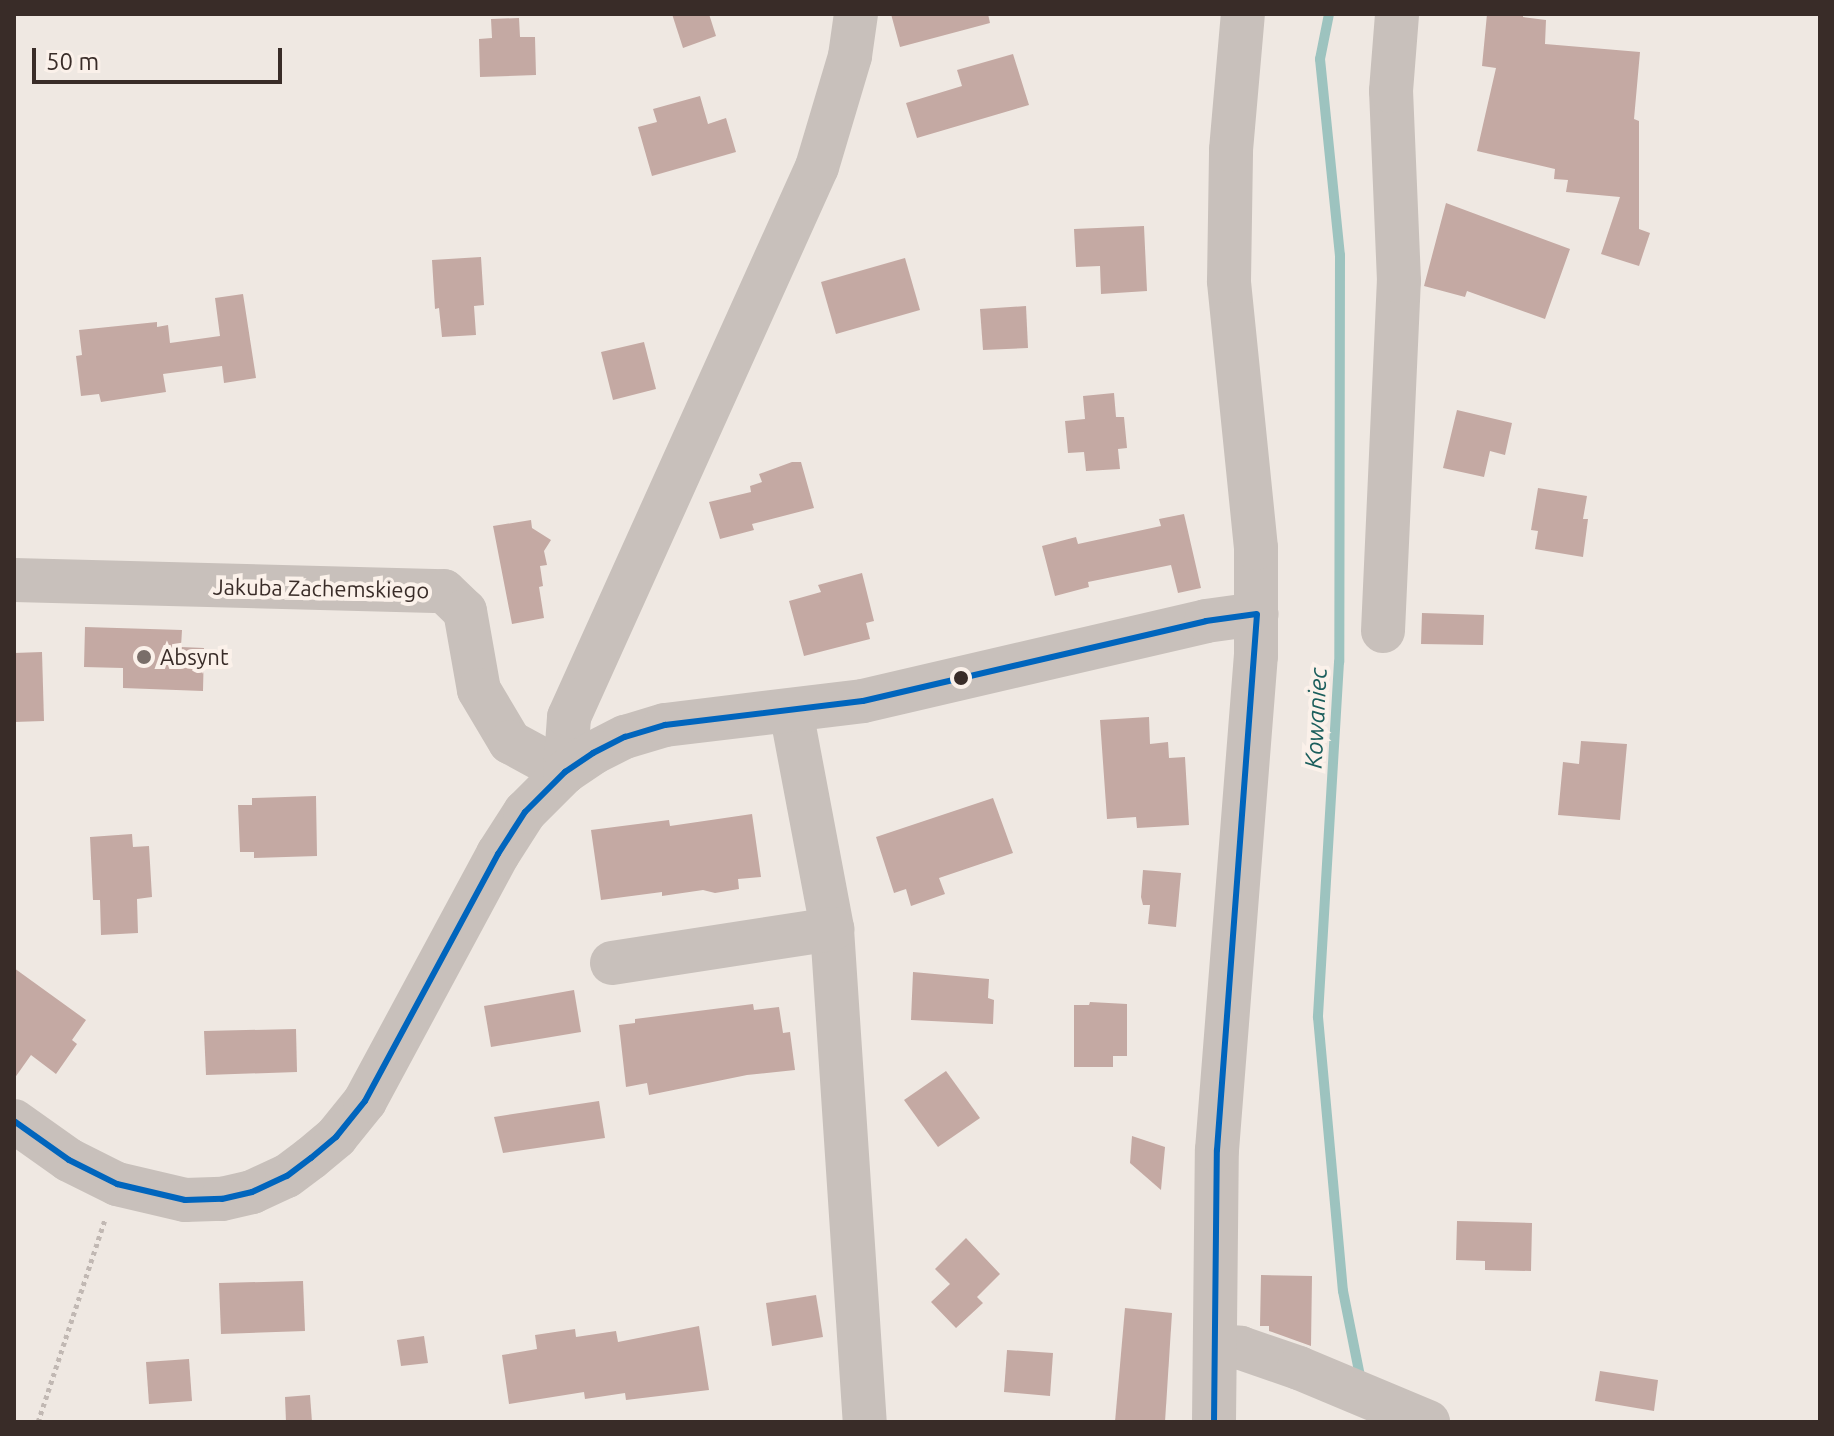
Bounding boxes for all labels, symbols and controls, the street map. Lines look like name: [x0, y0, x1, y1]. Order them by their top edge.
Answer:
scale bar: [36, 32, 286, 82]
text: 50 m: [46, 48, 99, 75]
street label: Jakuba Zachemskiego: [213, 573, 429, 603]
place label: Absynt: [160, 644, 229, 670]
marker: Absynt: [135, 648, 153, 666]
water label: Kowaniec: [1299, 667, 1333, 769]
unlabelled marker: [953, 670, 969, 686]

